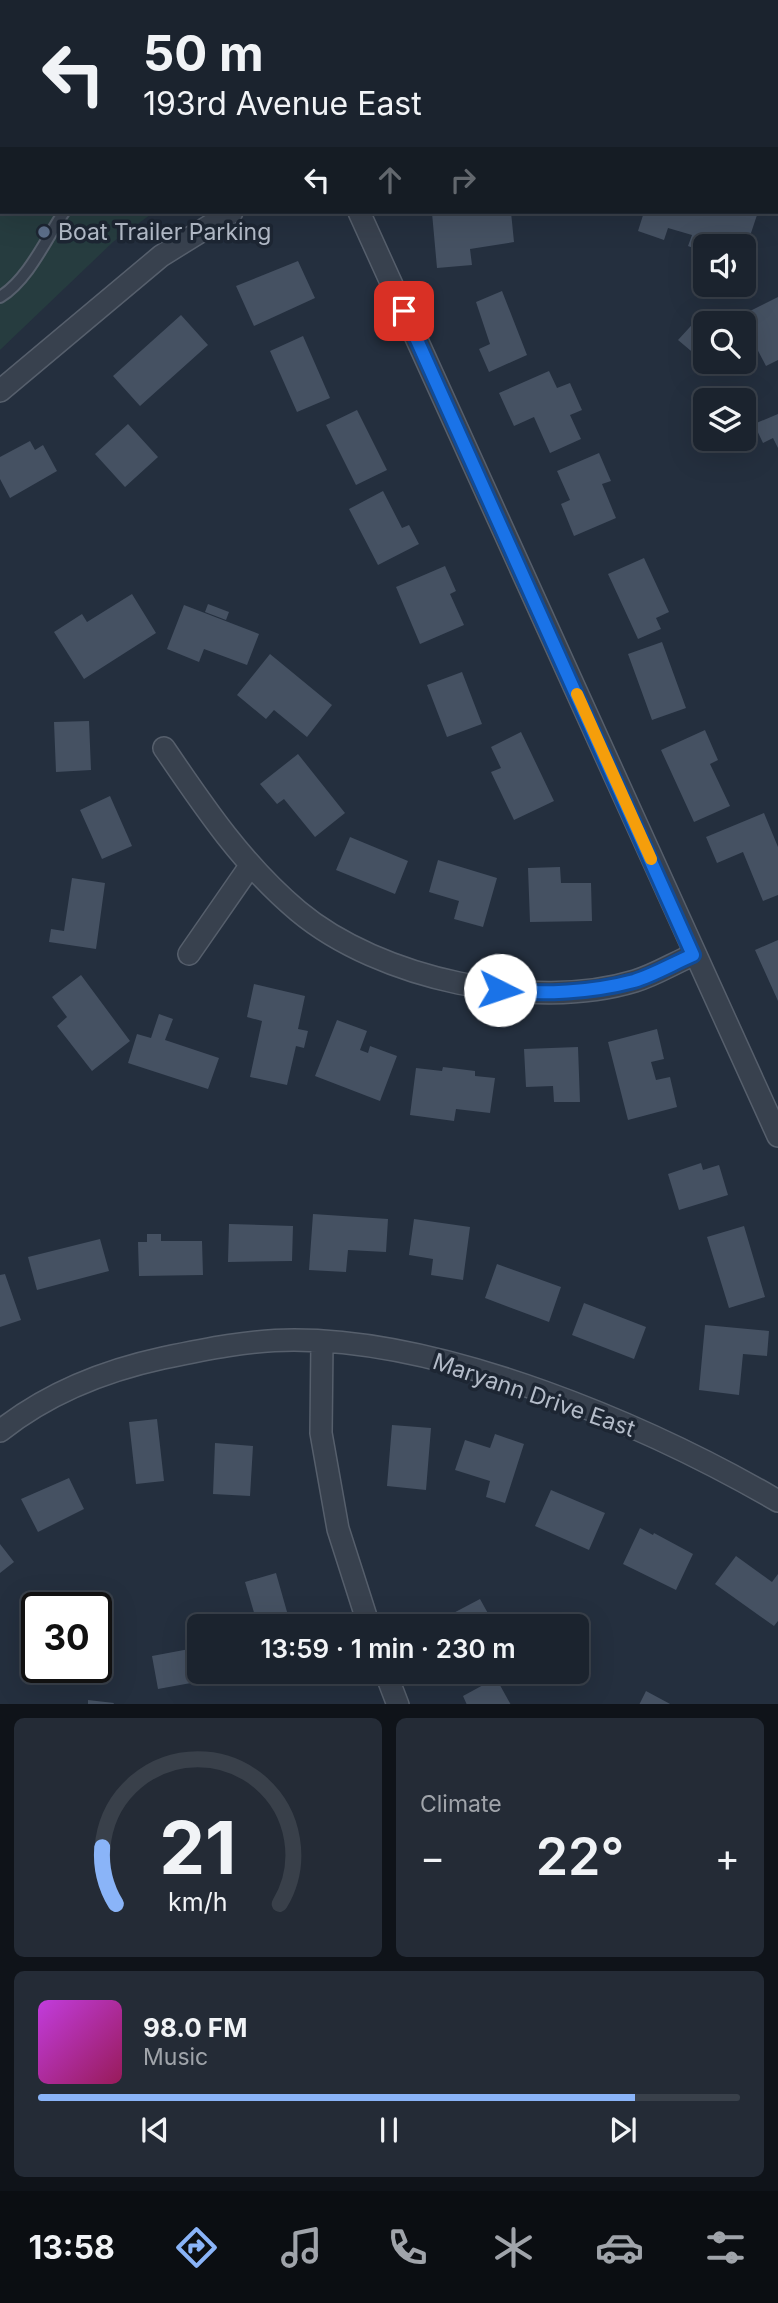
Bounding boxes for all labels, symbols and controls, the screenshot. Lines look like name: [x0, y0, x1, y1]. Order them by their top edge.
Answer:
text: 50 m: [143, 24, 264, 83]
icon: left: [28, 28, 119, 119]
text: 193rd Avenue East: [143, 84, 422, 123]
icon: left: [298, 161, 336, 199]
icon: ahead: [371, 161, 409, 199]
icon: right: [444, 161, 482, 199]
place label: Boat Trailer Parking: [58, 218, 271, 246]
marker: Boat Trailer Parking: [36, 224, 52, 240]
map controls: [693, 234, 756, 451]
button: sound: [693, 234, 756, 297]
pin: [374, 281, 434, 341]
icon: arrive: [385, 292, 423, 330]
button: search: [693, 311, 756, 374]
button: layers: [693, 388, 756, 451]
position arrow: [463, 953, 537, 1027]
street label: Maryann Drive East: [429, 1347, 639, 1443]
speed limit sign: 30: [21, 1592, 112, 1683]
text: 13:59 · 1 min · 230 m: [260, 1633, 516, 1664]
text: Climate: [420, 1790, 502, 1818]
text: 21: [159, 1803, 237, 1892]
text: 22°: [536, 1825, 624, 1888]
text: −: [420, 1834, 445, 1880]
text: +: [715, 1834, 740, 1880]
text: km/h: [168, 1886, 228, 1916]
text: 98.0 FM: [143, 2012, 247, 2043]
text: Music: [143, 2043, 208, 2071]
icon: previous: [136, 2111, 174, 2149]
icon: pause: [370, 2111, 408, 2149]
icon: next: [604, 2111, 642, 2149]
icon: directions: [172, 2223, 221, 2272]
icon: music: [277, 2223, 326, 2272]
icon: phone: [383, 2223, 432, 2272]
icon: climate: [489, 2223, 538, 2272]
icon: car: [595, 2223, 644, 2272]
icon: filters: [701, 2223, 750, 2272]
text: 13:58: [28, 2228, 115, 2267]

